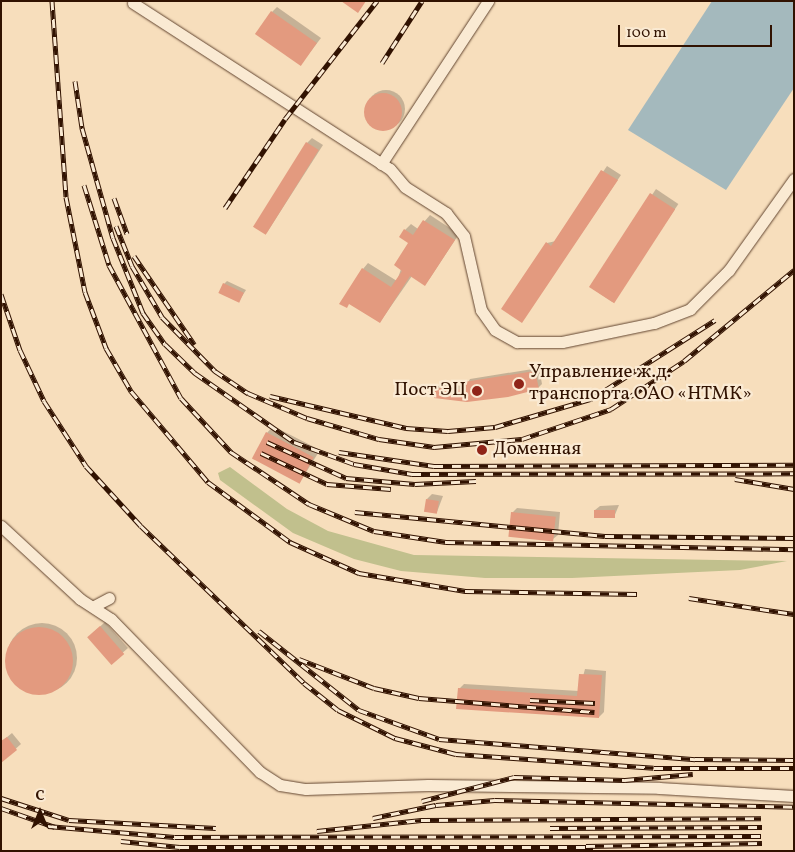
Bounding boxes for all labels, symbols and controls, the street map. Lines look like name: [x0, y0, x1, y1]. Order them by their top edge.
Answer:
scale bar: [620, 15, 774, 47]
text: 100 m: [626, 23, 666, 44]
place label: Управление ж.д. транспорта ОАО «НТМК»: [529, 362, 752, 406]
marker: Управление ж.д. транспорта ОАО «НТМК»: [513, 378, 525, 390]
place label: Пост ЭЦ: [394, 380, 467, 402]
marker: Пост ЭЦ: [471, 385, 483, 397]
place label: Доменная: [493, 439, 581, 461]
marker: Доменная: [475, 443, 489, 457]
north arrow: [15, 787, 65, 837]
text: С: [35, 787, 45, 806]

